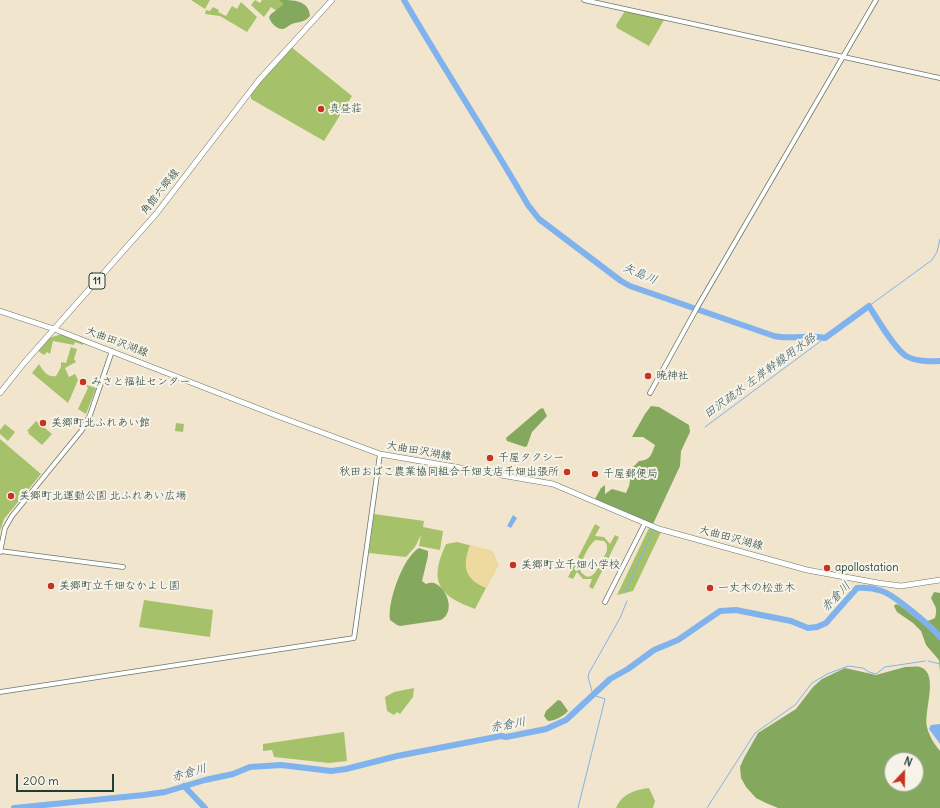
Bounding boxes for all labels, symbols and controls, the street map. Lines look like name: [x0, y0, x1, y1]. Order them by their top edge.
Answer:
place label: 真昼荘: [329, 102, 362, 116]
marker: 真昼荘: [316, 104, 326, 114]
street label: 角館六郷線: [138, 166, 182, 218]
water label: 矢島川: [621, 260, 659, 288]
road number: 11: [89, 273, 105, 289]
street label: 大曲田沢湖線: [84, 324, 150, 360]
water label: 田沢疏水 左岸幹線用水路: [701, 331, 819, 421]
place label: 暁神社: [656, 369, 689, 383]
marker: 暁神社: [643, 371, 653, 381]
place label: みさと福祉センター: [91, 375, 190, 389]
marker: みさと福祉センター: [78, 377, 88, 387]
place label: 美郷町北ふれあい館: [51, 416, 150, 430]
marker: 美郷町北ふれあい館: [38, 418, 48, 428]
street label: 大曲田沢湖線: [385, 439, 453, 463]
place label: 千屋タクシー: [498, 451, 564, 465]
marker: 千屋タクシー: [485, 453, 495, 463]
place label: 秋田おばこ農業協同組合千畑支店千畑出張所: [339, 465, 559, 479]
marker: 秋田おばこ農業協同組合千畑支店千畑出張所: [562, 467, 572, 477]
place label: 千屋郵便局: [603, 467, 658, 481]
marker: 千屋郵便局: [590, 469, 600, 479]
place label: 美郷町北運動公園 北ふれあい広場: [19, 489, 187, 503]
marker: 美郷町北運動公園 北ふれあい広場: [6, 491, 16, 501]
street label: 大曲田沢湖線: [697, 523, 765, 553]
place label: 美郷町立千畑小学校: [521, 558, 620, 572]
marker: 美郷町立千畑小学校: [508, 560, 518, 570]
place label: apollostation: [835, 561, 899, 575]
marker: apollostation: [822, 563, 832, 573]
place label: 美郷町立千畑なかよし園: [59, 579, 180, 593]
water label: 赤倉川: [818, 579, 854, 615]
marker: 美郷町立千畑なかよし園: [46, 581, 56, 591]
place label: 一丈木の松並木: [718, 581, 795, 595]
marker: 一丈木の松並木: [705, 583, 715, 593]
water label: 赤倉川: [489, 715, 527, 735]
north arrow: [884, 752, 924, 792]
text: N: [902, 754, 914, 770]
water label: 赤倉川: [170, 761, 208, 785]
scale bar: [18, 766, 116, 792]
text: 200 m: [23, 773, 59, 788]

